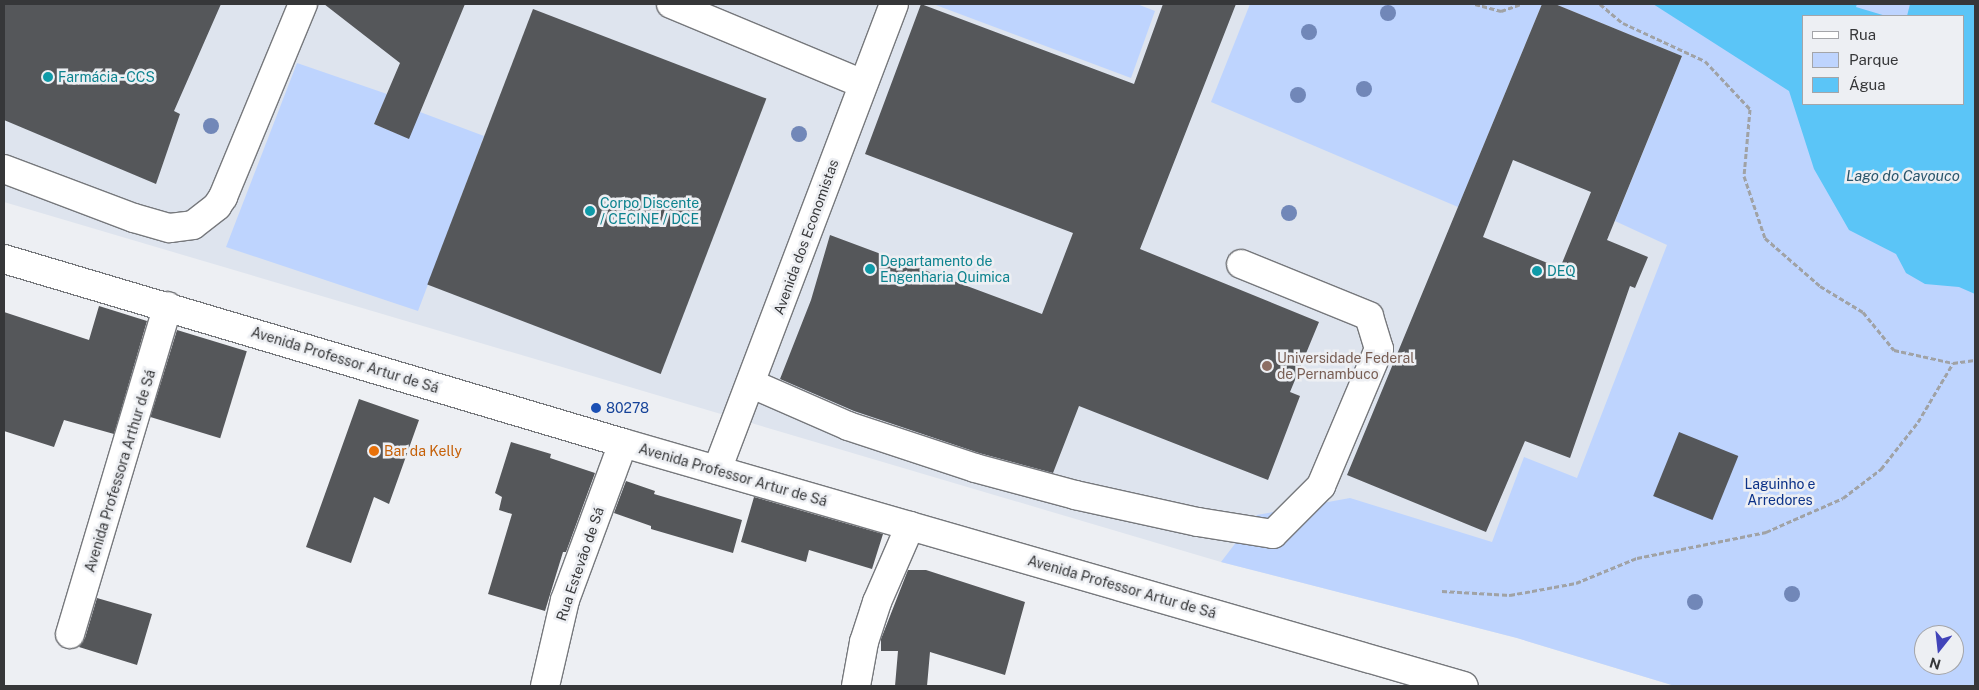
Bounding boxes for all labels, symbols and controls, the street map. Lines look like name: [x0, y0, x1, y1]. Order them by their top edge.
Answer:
legend: [1802, 15, 1964, 105]
text: Rua: [1849, 26, 1876, 43]
text: Parque: [1849, 51, 1899, 68]
place label: Farmácia - CCS: [58, 69, 159, 85]
marker: Farmácia - CCS: [42, 71, 54, 83]
text: Água: [1849, 76, 1886, 93]
street label: Avenida dos Economistas: [770, 157, 842, 317]
water label: Lago do Cavouco: [1846, 167, 1960, 185]
place label: Corpo Discente / CECINE / DCE: [600, 195, 699, 228]
marker: Corpo Discente / CECINE / DCE: [584, 205, 596, 217]
place label: Departamento de Engenharia Quimica: [880, 253, 1010, 286]
marker: Departamento de Engenharia Quimica: [864, 263, 876, 275]
place label: DEQ: [1547, 263, 1576, 279]
marker: DEQ: [1531, 265, 1543, 277]
street label: Avenida Professor Artur de Sá: [249, 323, 441, 397]
place label: Universidade Federal de Pernambuco: [1277, 350, 1414, 382]
marker: Universidade Federal de Pernambuco: [1261, 360, 1273, 372]
street label: Avenida Professora Arthur de Sá: [81, 368, 159, 574]
place label: 80278: [606, 400, 649, 416]
marker: 80278: [590, 402, 602, 414]
street label: Avenida Professor Artur de Sá: [637, 440, 829, 510]
place label: Bar da Kelly: [384, 443, 462, 459]
marker: Bar da Kelly: [368, 445, 380, 457]
park label: Laguinho e Arredores: [1744, 476, 1816, 508]
street label: Rua Estevão de Sá: [553, 505, 607, 623]
street label: Avenida Professor Artur de Sá: [1026, 552, 1218, 622]
north arrow: [1914, 625, 1964, 675]
text: N: [1928, 654, 1943, 673]

